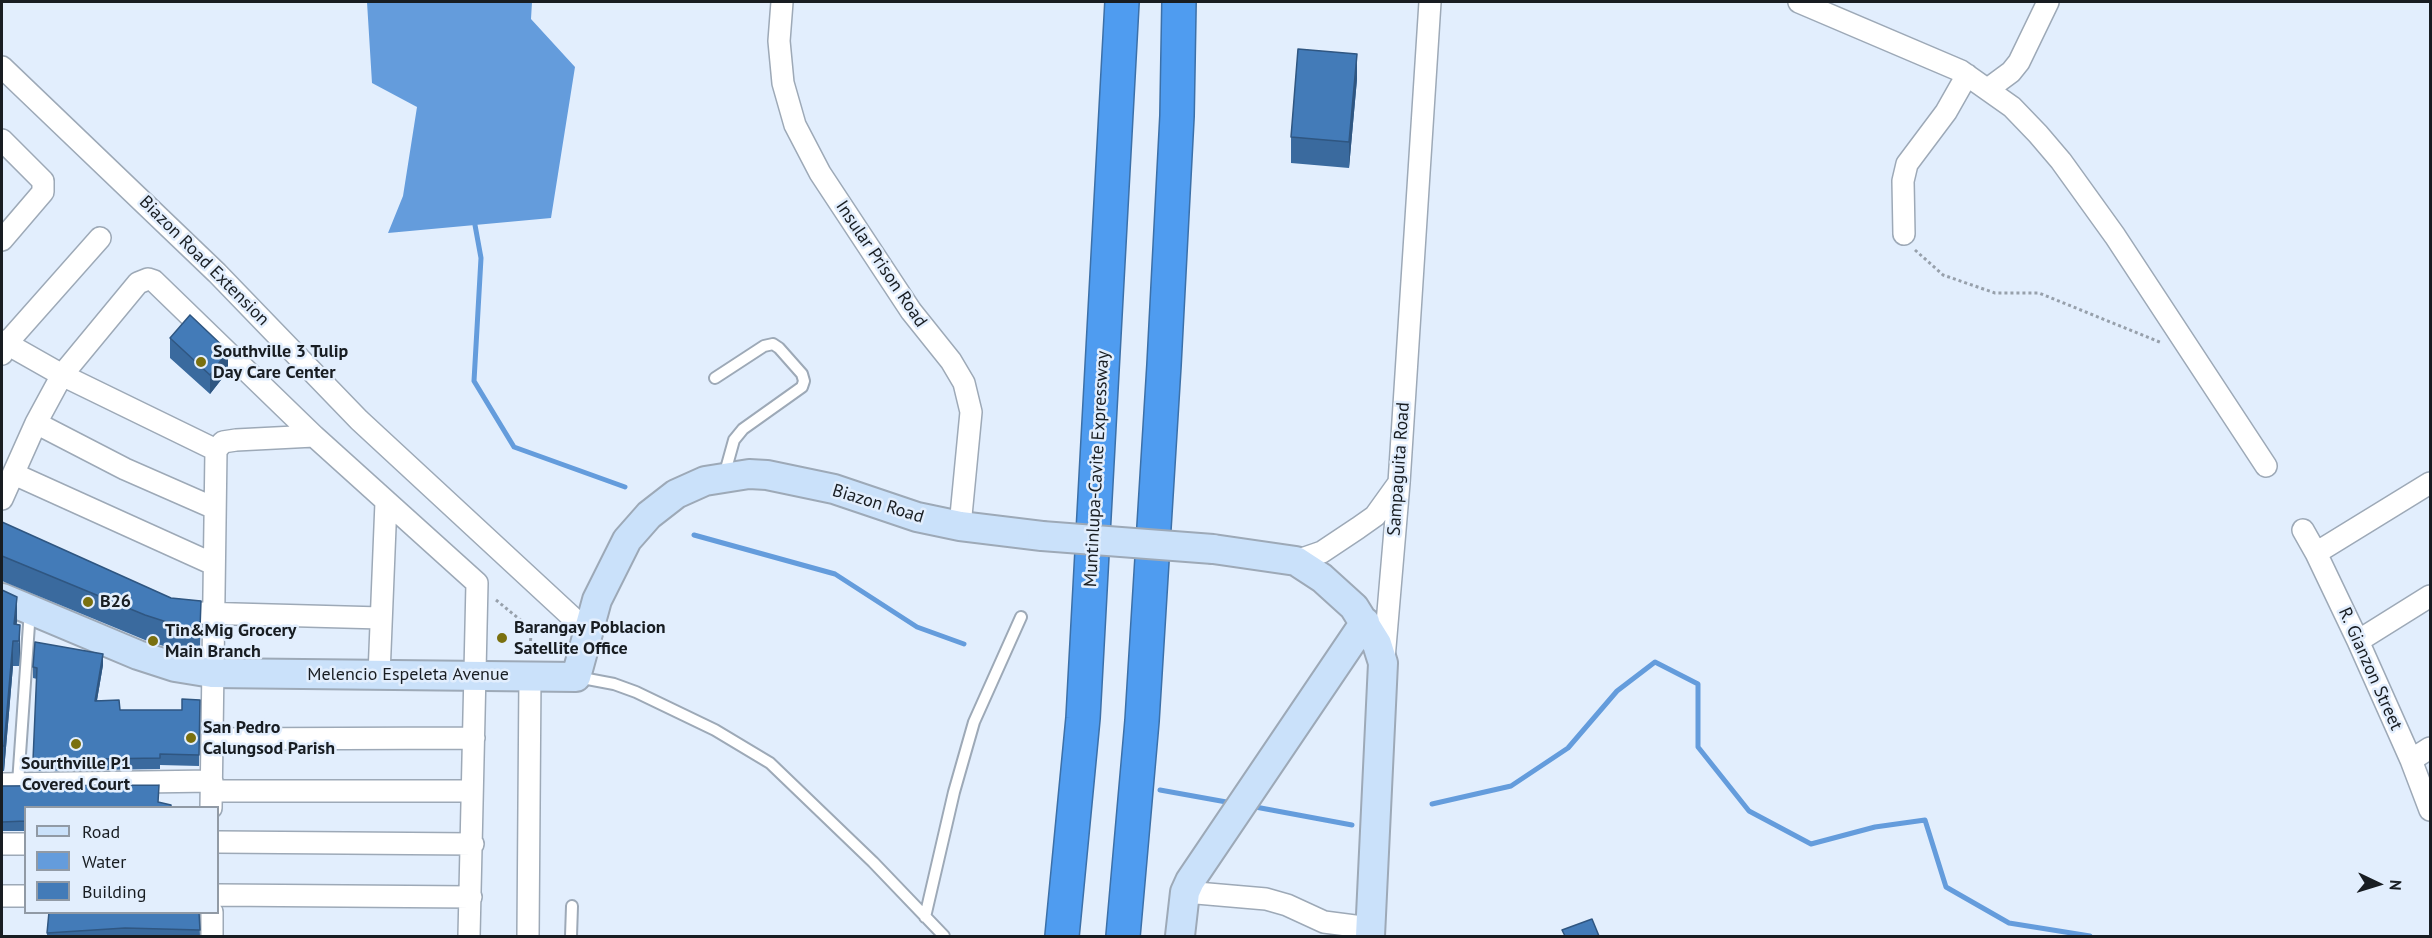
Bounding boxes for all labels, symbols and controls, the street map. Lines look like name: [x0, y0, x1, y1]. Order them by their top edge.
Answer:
street label: Biazon Road Extension: [135, 192, 273, 330]
street label: Insular Prison Road: [831, 197, 931, 331]
place label: Southville 3 Tulip Day Care Center: [213, 341, 348, 384]
street label: Muntinlupa-Cavite Expressway: [1080, 350, 1114, 588]
marker: Southville 3 Tulip Day Care Center: [194, 355, 208, 369]
street label: Sampaguita Road: [1384, 401, 1414, 537]
street label: Biazon Road: [830, 480, 926, 528]
place label: B26: [100, 591, 131, 613]
marker: B26: [81, 595, 95, 609]
street label: R. Gianzon Street: [2333, 604, 2407, 734]
place label: Barangay Poblacion Satellite Office: [514, 617, 666, 660]
place label: Tin&Mig Grocery Main Branch: [165, 620, 296, 662]
marker: Barangay Poblacion Satellite Office: [495, 631, 509, 645]
marker: Tin&Mig Grocery Main Branch: [146, 634, 160, 648]
street label: Melencio Espeleta Avenue: [307, 664, 509, 686]
place label: San Pedro Calungsod Parish: [203, 717, 335, 760]
marker: San Pedro Calungsod Parish: [184, 731, 198, 745]
marker: Sourthville P1 Covered Court: [69, 737, 83, 751]
place label: Sourthville P1 Covered Court: [21, 753, 131, 795]
legend: [24, 806, 219, 914]
text: Road: [82, 820, 120, 843]
text: Water: [82, 850, 126, 873]
north arrow: [2348, 854, 2408, 914]
text: N: [2386, 879, 2406, 891]
text: Building: [82, 880, 146, 903]

